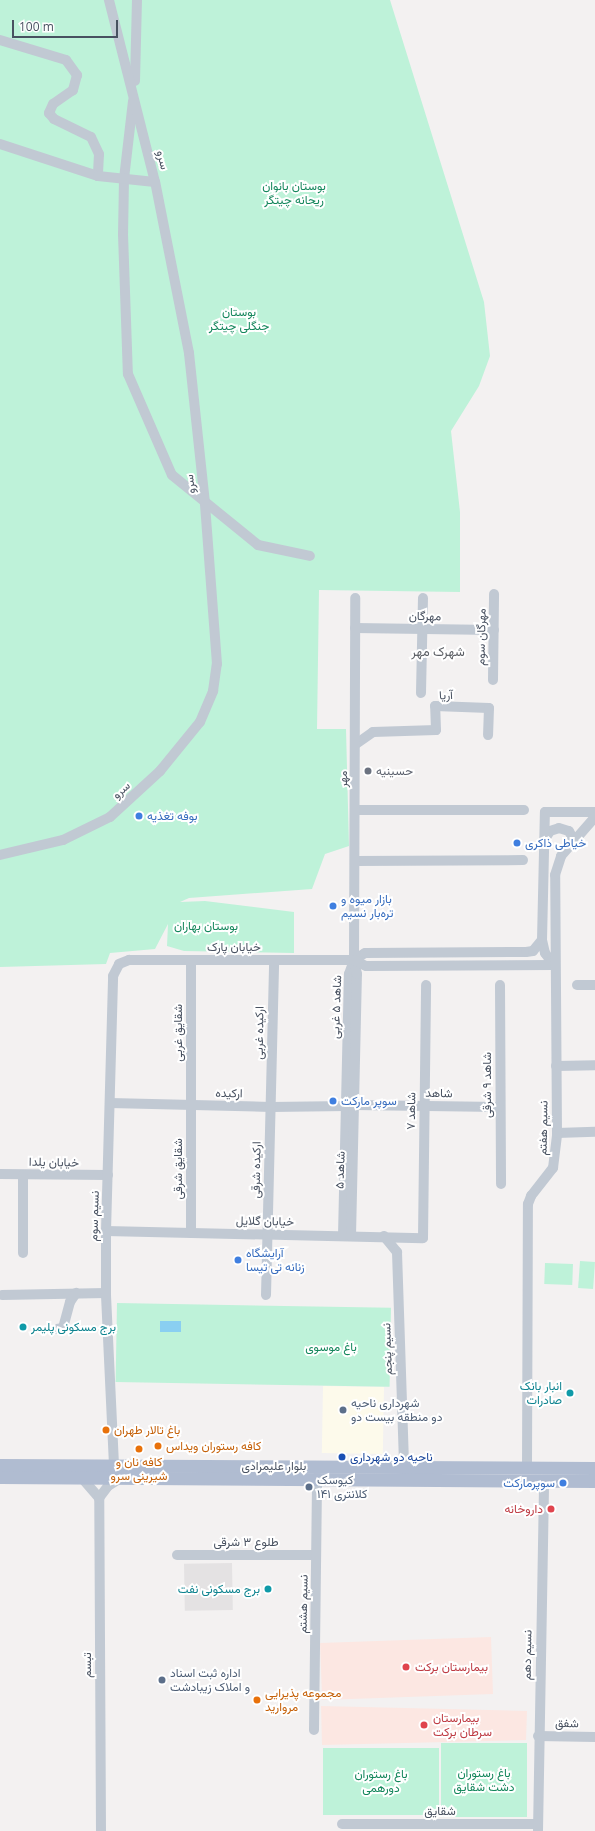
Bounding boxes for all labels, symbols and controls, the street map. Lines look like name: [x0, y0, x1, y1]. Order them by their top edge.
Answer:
scale bar: [14, 12, 120, 38]
text: 100 m: [19, 18, 54, 35]
street label: سرو: [154, 149, 172, 171]
park label: بوستان بانوان ریحانه چیتگر: [262, 179, 326, 207]
park label: بوستان جنگلی چیتگر: [209, 305, 269, 333]
street label: سرو: [182, 474, 198, 494]
street label: مهرگان سوم: [473, 608, 489, 666]
street label: مهرگان: [409, 609, 441, 623]
district label: شهرک مهر: [411, 643, 465, 659]
street label: آریا: [439, 687, 453, 703]
place label: حسینیه: [376, 764, 413, 778]
marker: حسینیه: [363, 766, 373, 776]
street label: مهر: [336, 770, 350, 788]
street label: سرو: [109, 778, 133, 802]
place label: بوفه تغذیه: [147, 809, 198, 823]
marker: بوفه تغذیه: [134, 811, 144, 821]
place label: خیاطی ذاکری: [525, 836, 586, 850]
marker: خیاطی ذاکری: [512, 838, 522, 848]
place label: بازار میوه و تره‌بار نسیم: [341, 892, 393, 920]
marker: بازار میوه و تره‌بار نسیم: [328, 901, 338, 911]
park label: بوستان بهاران: [174, 919, 238, 933]
street label: خیابان پارک: [207, 940, 261, 954]
street label: شاهد ۵ غربی: [328, 975, 344, 1039]
street label: شقایق غربی: [171, 1004, 185, 1062]
street label: ارکیده غربی: [251, 1006, 267, 1060]
street label: شاهد ۹ شرقی: [480, 1052, 494, 1118]
street label: ارکیده: [215, 1086, 243, 1100]
street label: شاهد: [425, 1086, 453, 1100]
street label: شاهد ۷: [403, 1092, 419, 1130]
place label: سوپر مارکت: [341, 1094, 397, 1108]
marker: سوپر مارکت: [328, 1096, 338, 1106]
street label: نسیم هفتم: [535, 1100, 551, 1156]
street label: شقایق شرقی: [171, 1138, 185, 1200]
street label: ارکیده شرقی: [248, 1141, 264, 1199]
street label: شاهد ۵: [332, 1151, 348, 1189]
street label: خیابان یلدا: [29, 1154, 79, 1170]
street label: نسیم سوم: [86, 1190, 102, 1242]
street label: خیابان گلایل: [236, 1213, 294, 1229]
place label: آرایشگاه زنانه تی تیسا: [246, 1246, 304, 1274]
marker: آرایشگاه زنانه تی تیسا: [233, 1255, 243, 1265]
place label: برج مسکونی پلیمر: [31, 1320, 116, 1334]
marker: برج مسکونی پلیمر: [18, 1322, 28, 1332]
street label: نسیم پنجم: [379, 1323, 395, 1375]
park label: باغ موسوی: [305, 1340, 357, 1354]
place label: انبار بانک صادرات: [520, 1379, 562, 1407]
marker: انبار بانک صادرات: [565, 1388, 575, 1398]
place label: شهرداری ناحیه دو منطقه بیست دو: [351, 1396, 442, 1424]
marker: شهرداری ناحیه دو منطقه بیست دو: [338, 1405, 348, 1415]
place label: باغ تالار طهران: [114, 1423, 180, 1437]
marker: باغ تالار طهران: [101, 1425, 111, 1435]
place label: کافه رستوران ویداس: [166, 1439, 261, 1453]
marker: کافه رستوران ویداس: [153, 1441, 163, 1451]
marker: کافه نان و شیرینی سرو: [134, 1444, 144, 1454]
place label: ناحیه دو شهرداری: [350, 1450, 433, 1464]
marker: ناحیه دو شهرداری: [337, 1452, 347, 1462]
place label: کافه نان و شیرینی سرو: [111, 1455, 167, 1483]
street label: بلوار علیمرادی: [242, 1459, 306, 1473]
place label: کیوسک کلانتری ۱۴۱: [317, 1473, 367, 1501]
place label: سوپرمارکت: [503, 1476, 555, 1490]
marker: سوپرمارکت: [558, 1478, 568, 1488]
marker: کیوسک کلانتری ۱۴۱: [304, 1482, 314, 1492]
place label: داروخانه: [504, 1502, 543, 1516]
marker: داروخانه: [546, 1504, 556, 1514]
street label: طلوع ۳ شرقی: [213, 1535, 279, 1549]
street label: نسیم هشتم: [295, 1574, 311, 1634]
place label: برج مسکونی نفت: [178, 1582, 260, 1596]
marker: برج مسکونی نفت: [263, 1584, 273, 1594]
street label: نسیم دهم: [519, 1630, 535, 1680]
street label: تبسم: [80, 1652, 94, 1678]
place label: بیمارستان برکت: [415, 1660, 488, 1674]
marker: بیمارستان برکت: [400, 1661, 412, 1673]
place label: اداره ثبت اسناد و املاک زیبادشت: [170, 1666, 250, 1694]
marker: اداره ثبت اسناد و املاک زیبادشت: [157, 1675, 167, 1685]
place label: مجموعه پذیرایی مروارید: [265, 1686, 341, 1714]
marker: مجموعه پذیرایی مروارید: [252, 1695, 262, 1705]
place label: بیمارستان سرطان برکت: [433, 1711, 492, 1739]
street label: شفق: [555, 1716, 579, 1730]
marker: بیمارستان سرطان برکت: [418, 1719, 430, 1731]
park label: باغ رستوران دشت شقایق: [453, 1766, 515, 1794]
park label: باغ رستوران دورهمی: [354, 1767, 408, 1795]
street label: شقایق: [424, 1804, 456, 1818]

